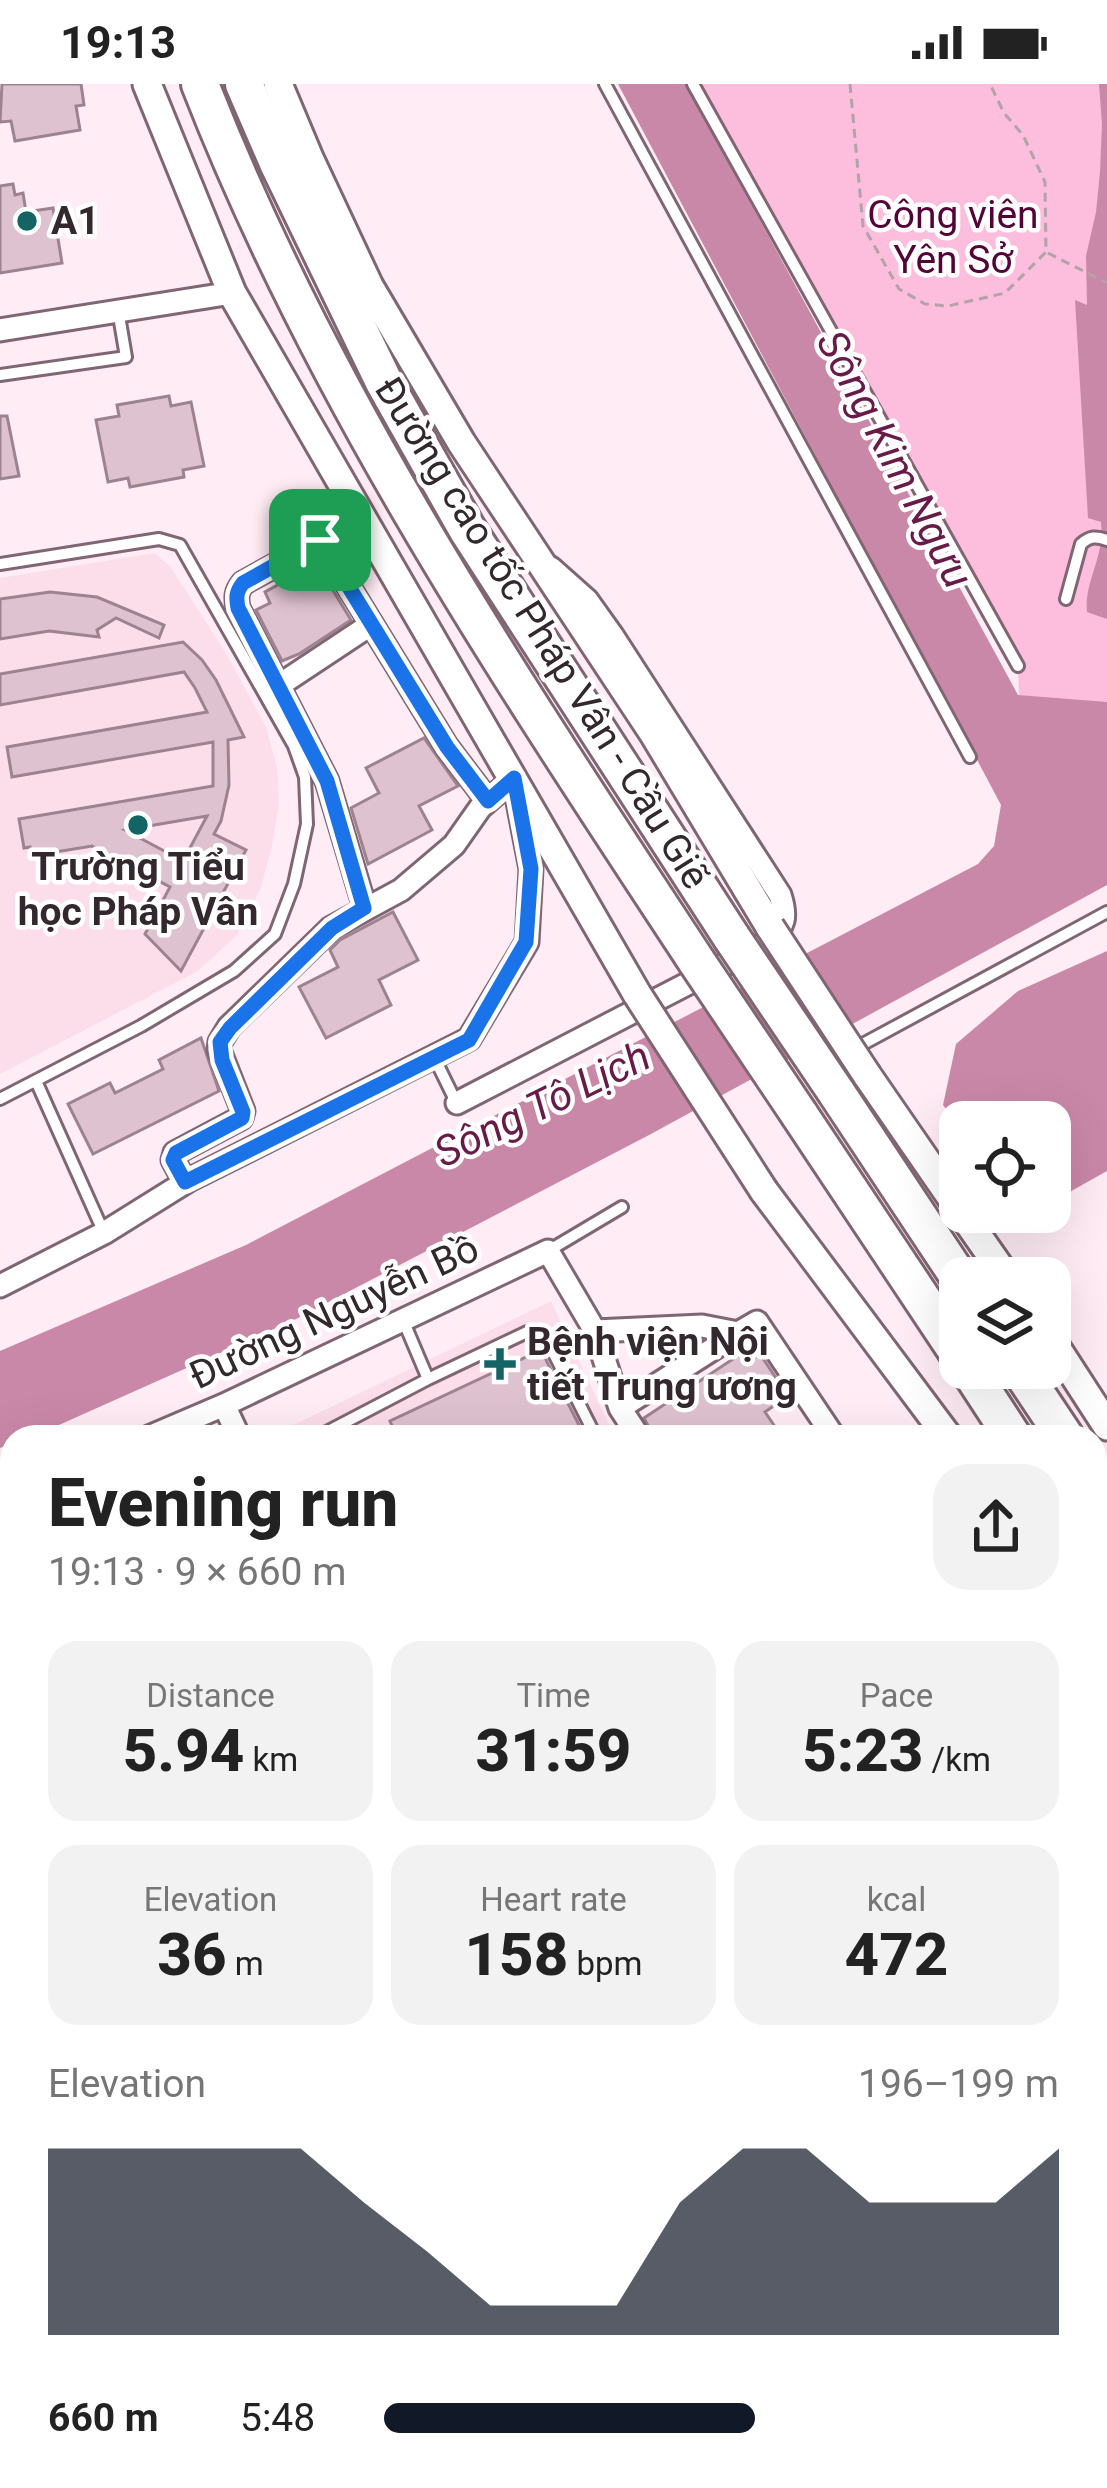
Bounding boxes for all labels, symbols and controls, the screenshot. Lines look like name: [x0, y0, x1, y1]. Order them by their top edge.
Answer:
text: 19:13: [60, 16, 176, 69]
park label: Công viên Yên Sở: [867, 192, 1039, 283]
place label: A1: [51, 198, 100, 244]
marker: A1: [14, 208, 40, 234]
water label: Sông Kim Ngưu: [807, 322, 983, 596]
street label: Đường cao tốc Pháp Vân - Cầu Giẽ: [365, 369, 719, 897]
pin: [269, 489, 371, 591]
icon: arrive: [287, 507, 353, 573]
marker: Trường Tiểu học Pháp Vân: [125, 812, 151, 838]
place label: Trường Tiểu học Pháp Vân: [18, 844, 258, 935]
water label: Sông Tô Lịch: [426, 1031, 658, 1177]
map controls: [939, 1101, 1071, 1389]
button: locate: [939, 1101, 1071, 1233]
street label: Đường Nguyễn Bồ: [182, 1225, 486, 1399]
button: layers: [939, 1257, 1071, 1389]
place label: Bệnh viện Nội tiết Trung ương: [527, 1319, 797, 1410]
marker: Bệnh viện Nội tiết Trung ương: [484, 1348, 516, 1380]
button: share: [933, 1464, 1059, 1590]
text: Evening run: [48, 1465, 399, 1542]
text: 19:13 · 9 × 660 m: [48, 1549, 346, 1595]
text: Distance: [146, 1676, 275, 1715]
text: Time: [516, 1676, 591, 1715]
text: Pace: [860, 1676, 933, 1715]
text: 5.94: [123, 1715, 244, 1786]
text: 31:59: [476, 1715, 631, 1786]
text: 5:23: [802, 1715, 923, 1786]
text: km: [244, 1740, 298, 1779]
text: /km: [923, 1740, 991, 1779]
text: Elevation: [144, 1880, 277, 1919]
text: Heart rate: [480, 1880, 627, 1919]
text: kcal: [867, 1880, 926, 1919]
text: 36: [157, 1919, 227, 1990]
text: 158: [465, 1919, 568, 1990]
text: 472: [845, 1919, 948, 1990]
text: m: [227, 1944, 264, 1983]
text: bpm: [568, 1944, 643, 1983]
text: Elevation: [48, 2061, 206, 2107]
text: 196–199 m: [858, 2061, 1059, 2107]
text: 660 m: [48, 2395, 159, 2441]
text: 5:48: [240, 2395, 315, 2441]

